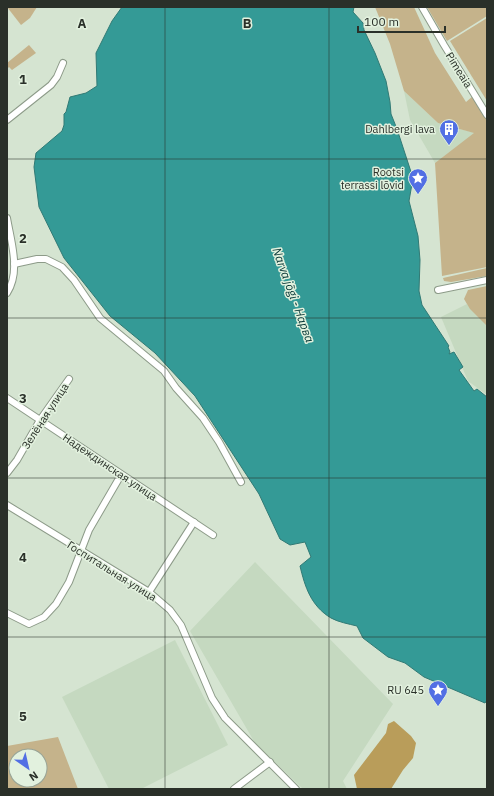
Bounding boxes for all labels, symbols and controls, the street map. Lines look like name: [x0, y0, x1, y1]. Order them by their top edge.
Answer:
scale bar: [358, 8, 445, 34]
text: 100 m: [364, 14, 399, 29]
text: A: [78, 15, 87, 32]
text: B: [243, 15, 252, 32]
street label: Pimeaia: [443, 50, 475, 91]
text: 1: [19, 71, 27, 88]
building icon: Dahlbergi lava: [438, 118, 460, 146]
place label: Dahlbergi lava: [365, 122, 435, 136]
place label: Rootsi terrassi lõvid: [341, 165, 404, 192]
place icon: Rootsi terrassi lõvid: [407, 167, 429, 195]
text: 2: [19, 230, 27, 247]
water label: Narva jõgi - Нарва: [269, 245, 318, 344]
street label: Зелёная улица: [18, 380, 72, 452]
text: 3: [19, 390, 27, 407]
street label: Надеждинская улица: [60, 430, 160, 504]
street label: Госпитальная улица: [65, 538, 160, 604]
text: 4: [19, 549, 27, 566]
place icon: RU 645: [427, 679, 449, 707]
place label: RU 645: [387, 683, 424, 697]
text: 5: [19, 708, 27, 725]
north arrow: [8, 748, 48, 788]
text: N: [26, 768, 41, 784]

